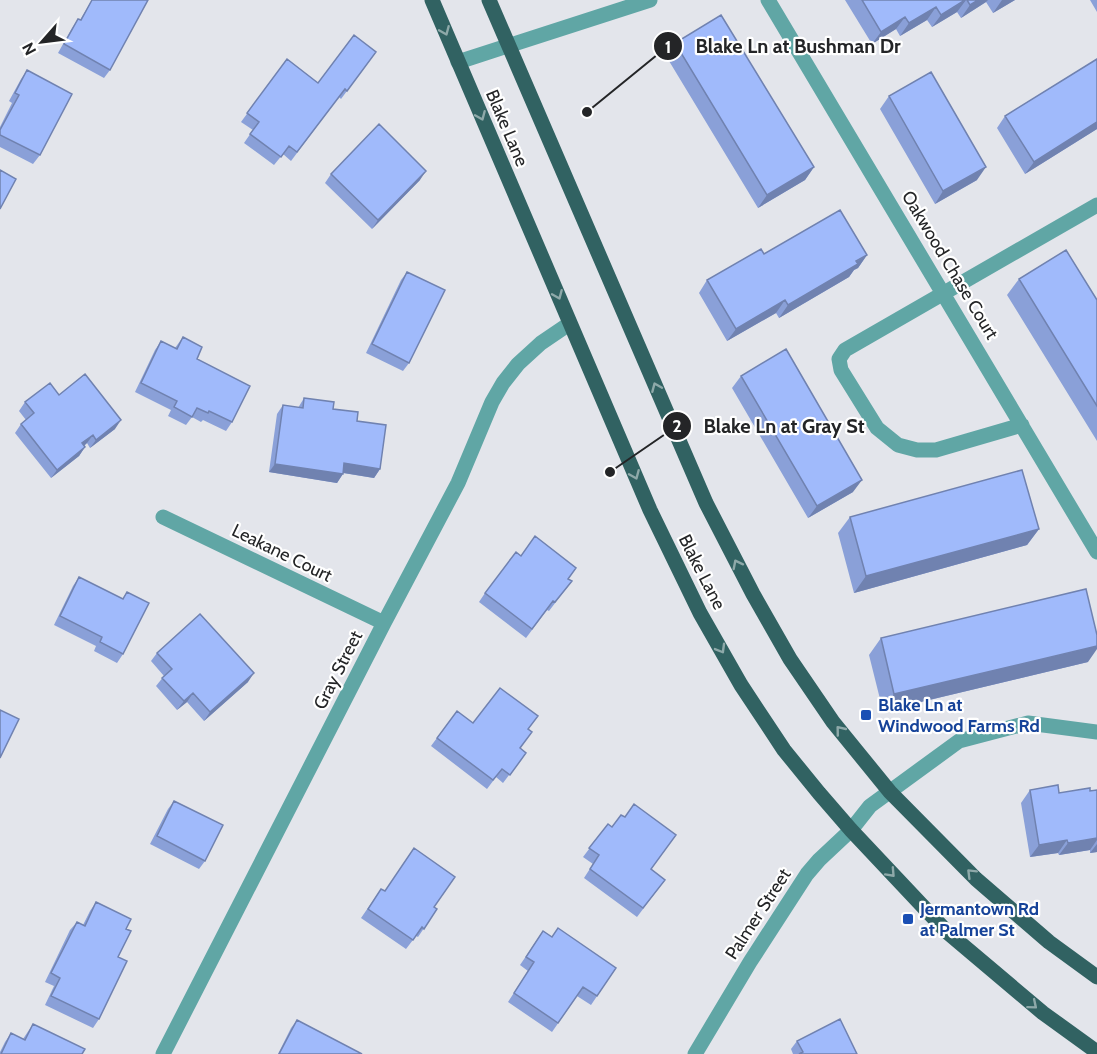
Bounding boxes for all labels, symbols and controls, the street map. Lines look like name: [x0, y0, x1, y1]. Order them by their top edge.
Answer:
north arrow: [12, 12, 72, 72]
one-way arrow: [438, 25, 450, 36]
callout: Blake Ln at Bushman Dr: [653, 27, 913, 65]
text: Blake Ln at Bushman Dr: [695, 34, 901, 58]
text: 1: [665, 36, 671, 58]
text: N: [18, 39, 40, 58]
street label: Blake Lane: [481, 86, 533, 170]
one-way arrow: [474, 110, 486, 121]
street label: Oakwood Chase Court: [897, 187, 1003, 343]
one-way arrow: [550, 289, 562, 300]
one-way arrow: [651, 382, 663, 393]
callout: Blake Ln at Gray St: [662, 407, 877, 445]
text: Blake Ln at Gray St: [703, 414, 865, 438]
text: 2: [672, 415, 682, 437]
one-way arrow: [627, 468, 639, 479]
street label: Leakane Court: [228, 519, 336, 587]
street label: Blake Lane: [674, 531, 730, 613]
one-way arrow: [733, 560, 744, 570]
street label: Gray Street: [309, 627, 367, 713]
one-way arrow: [714, 643, 725, 653]
place label: Blake Ln at Windwood Farms Rd: [878, 694, 1040, 737]
marker: Blake Ln at Windwood Farms Rd: [859, 708, 873, 722]
one-way arrow: [836, 726, 847, 737]
street label: Palmer Street: [720, 864, 796, 964]
one-way arrow: [884, 866, 895, 876]
one-way arrow: [967, 870, 978, 880]
place label: Jermantown Rd at Palmer St: [919, 898, 1039, 941]
marker: Jermantown Rd at Palmer St: [901, 912, 915, 926]
one-way arrow: [1026, 998, 1037, 1009]

